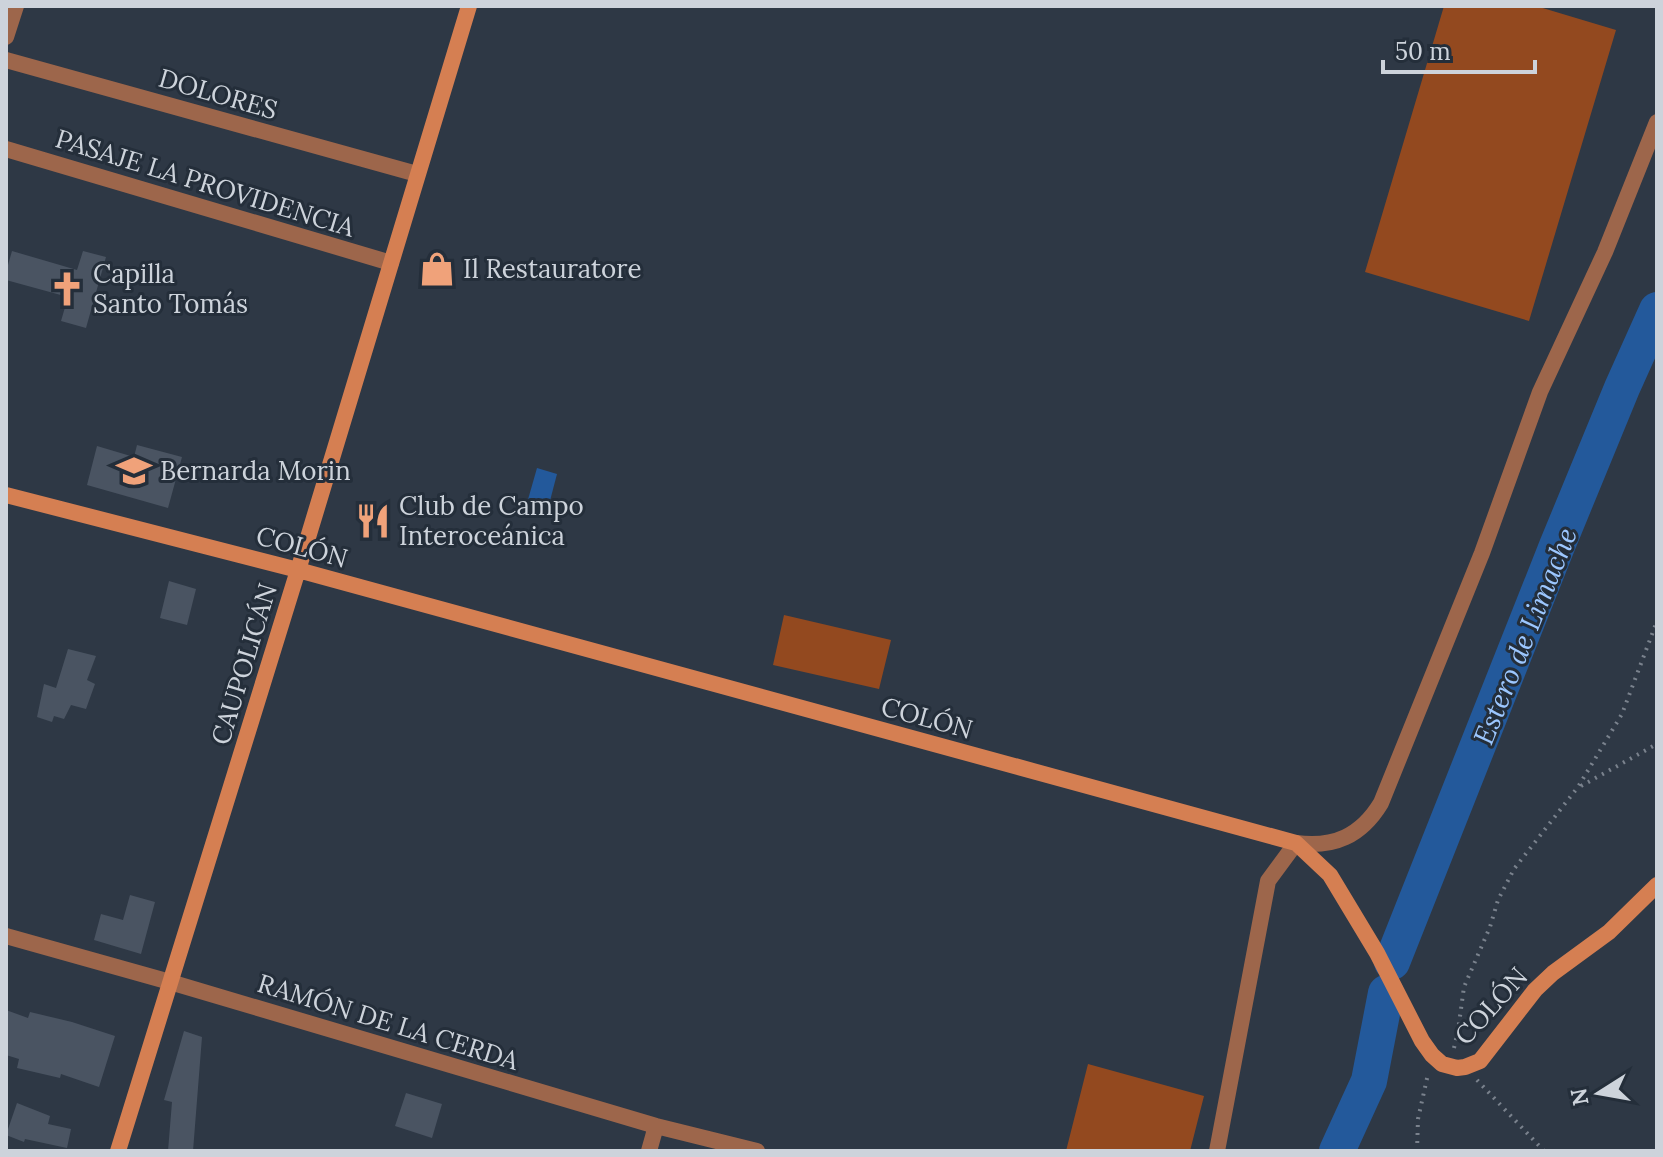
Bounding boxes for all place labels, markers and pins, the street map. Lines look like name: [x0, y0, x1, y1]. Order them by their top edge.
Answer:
shop icon: Il Restauratore: [418, 250, 456, 288]
place label: Il Restauratore: [463, 252, 642, 285]
place label: Capilla Santo Tomás: [93, 257, 248, 320]
church icon: Capilla Santo Tomás: [48, 270, 86, 308]
school or university icon: Bernarda Morin: [115, 452, 153, 490]
place label: Bernarda Morin: [160, 454, 351, 487]
place label: Club de Campo Interoceánica: [399, 489, 584, 552]
restaurant icon: Club de Campo Interoceánica: [354, 502, 392, 540]

